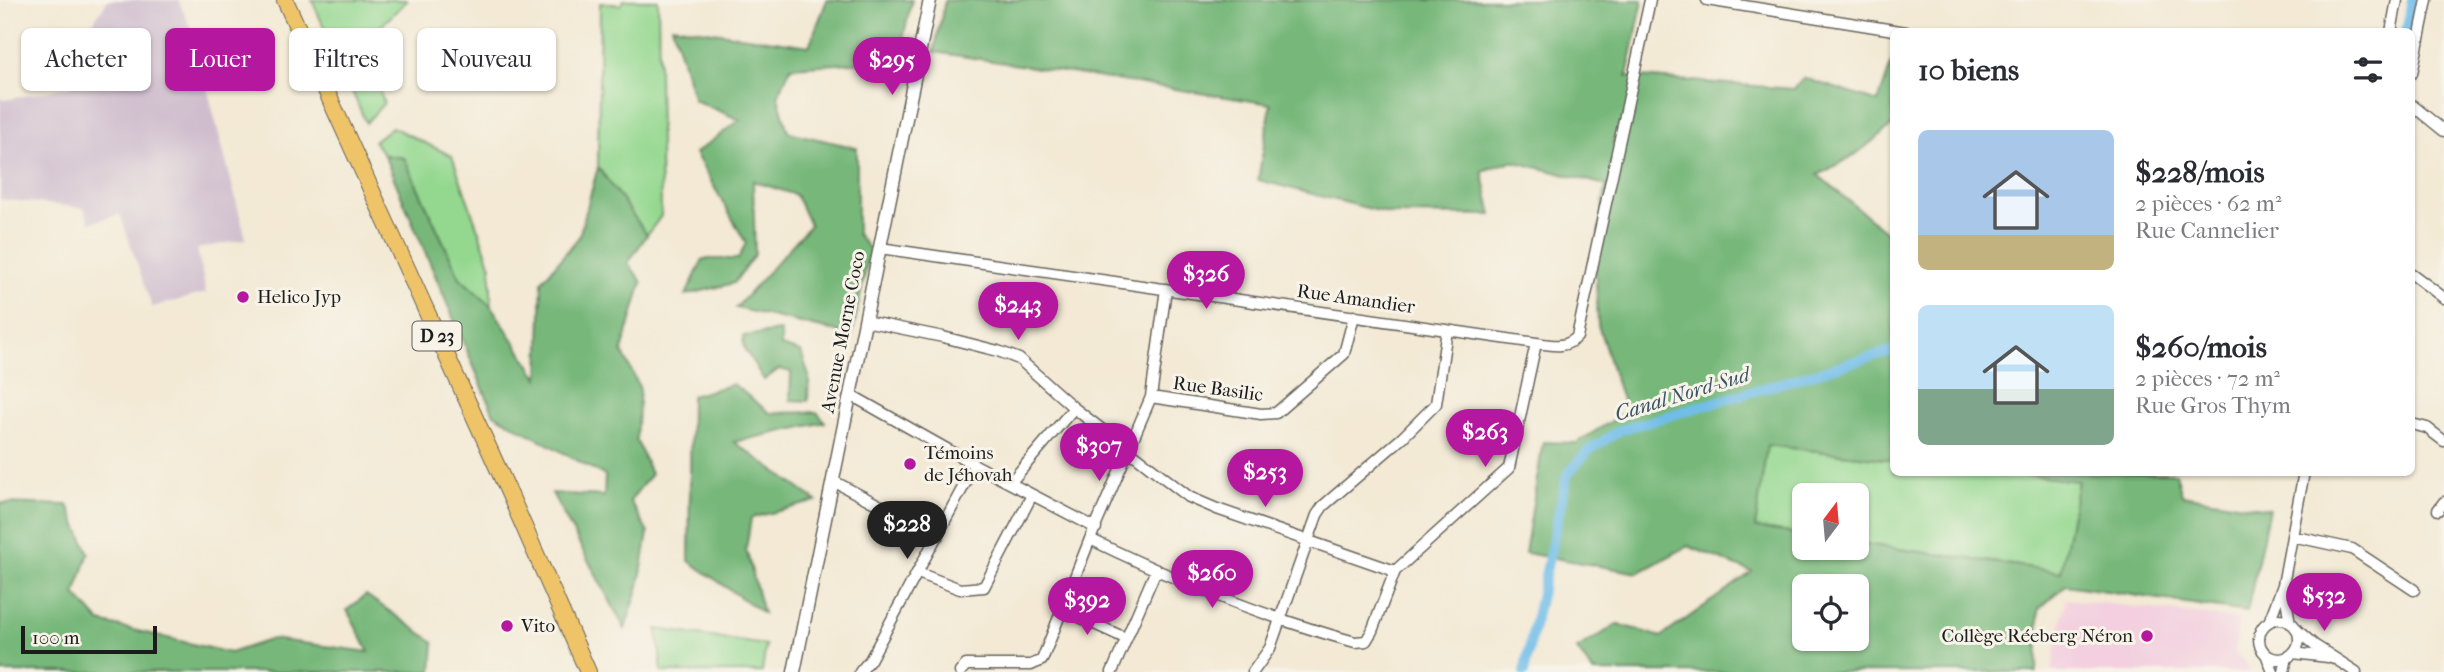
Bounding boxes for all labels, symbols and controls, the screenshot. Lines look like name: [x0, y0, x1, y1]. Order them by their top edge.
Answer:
chip: Acheter: [21, 28, 151, 91]
chip: Louer: [165, 28, 275, 91]
chip: Filtres: [289, 28, 403, 91]
chip: Nouveau: [417, 28, 556, 91]
pin: $295: [851, 38, 933, 97]
text: $295: [869, 46, 915, 73]
icon: filters: [2349, 51, 2387, 89]
text: 10 biens: [1918, 53, 2019, 88]
text: $228/mois: [2135, 155, 2265, 190]
icon: home: [1974, 158, 2058, 242]
text: 2 pièces · 62 m²: [2135, 190, 2281, 217]
text: Rue Cannelier: [2135, 217, 2279, 244]
street label: Avenue Morne Coco: [816, 249, 870, 416]
pin: $326: [1165, 252, 1247, 311]
text: $326: [1183, 260, 1229, 287]
street label: Rue Amandier: [1296, 280, 1417, 318]
pin: $243: [977, 282, 1059, 342]
place label: Helico Jyp: [257, 286, 341, 308]
marker: Helico Jyp: [235, 289, 251, 305]
text: $243: [994, 291, 1042, 318]
road number: D 23: [412, 322, 462, 350]
text: $260/mois: [2135, 330, 2267, 365]
icon: home: [1974, 333, 2058, 417]
water label: Canal Nord-Sud: [1612, 361, 1754, 426]
text: 2 pièces · 72 m²: [2135, 365, 2280, 392]
street label: Rue Basilic: [1172, 372, 1264, 406]
text: Rue Gros Thym: [2135, 392, 2291, 419]
pin: $263: [1444, 410, 1526, 469]
text: $263: [1462, 418, 1508, 445]
pin: $307: [1058, 424, 1140, 483]
text: $307: [1076, 432, 1122, 459]
place label: Témoins de Jéhovah: [924, 442, 1013, 486]
pin: $253: [1224, 449, 1306, 509]
marker: Témoins de Jéhovah: [902, 456, 918, 472]
text: $253: [1243, 458, 1287, 485]
north arrow: [1792, 483, 1869, 560]
map controls: [1792, 483, 1869, 651]
pin: $228: [866, 502, 948, 561]
text: $228: [883, 510, 931, 537]
pin: $260: [1171, 550, 1253, 610]
text: $260: [1187, 559, 1237, 586]
button: locate: [1792, 574, 1869, 651]
pin: $532: [2283, 574, 2365, 633]
pin: $392: [1046, 578, 1128, 637]
text: $532: [2302, 582, 2346, 609]
text: $392: [1064, 586, 1110, 613]
place label: Vito: [520, 615, 556, 637]
marker: Vito: [499, 618, 515, 634]
scale bar: [21, 623, 158, 655]
place label: Collège Réeberg Néron: [1941, 625, 2133, 647]
text: 100 m: [32, 627, 80, 649]
marker: Collège Réeberg Néron: [2139, 628, 2155, 644]

